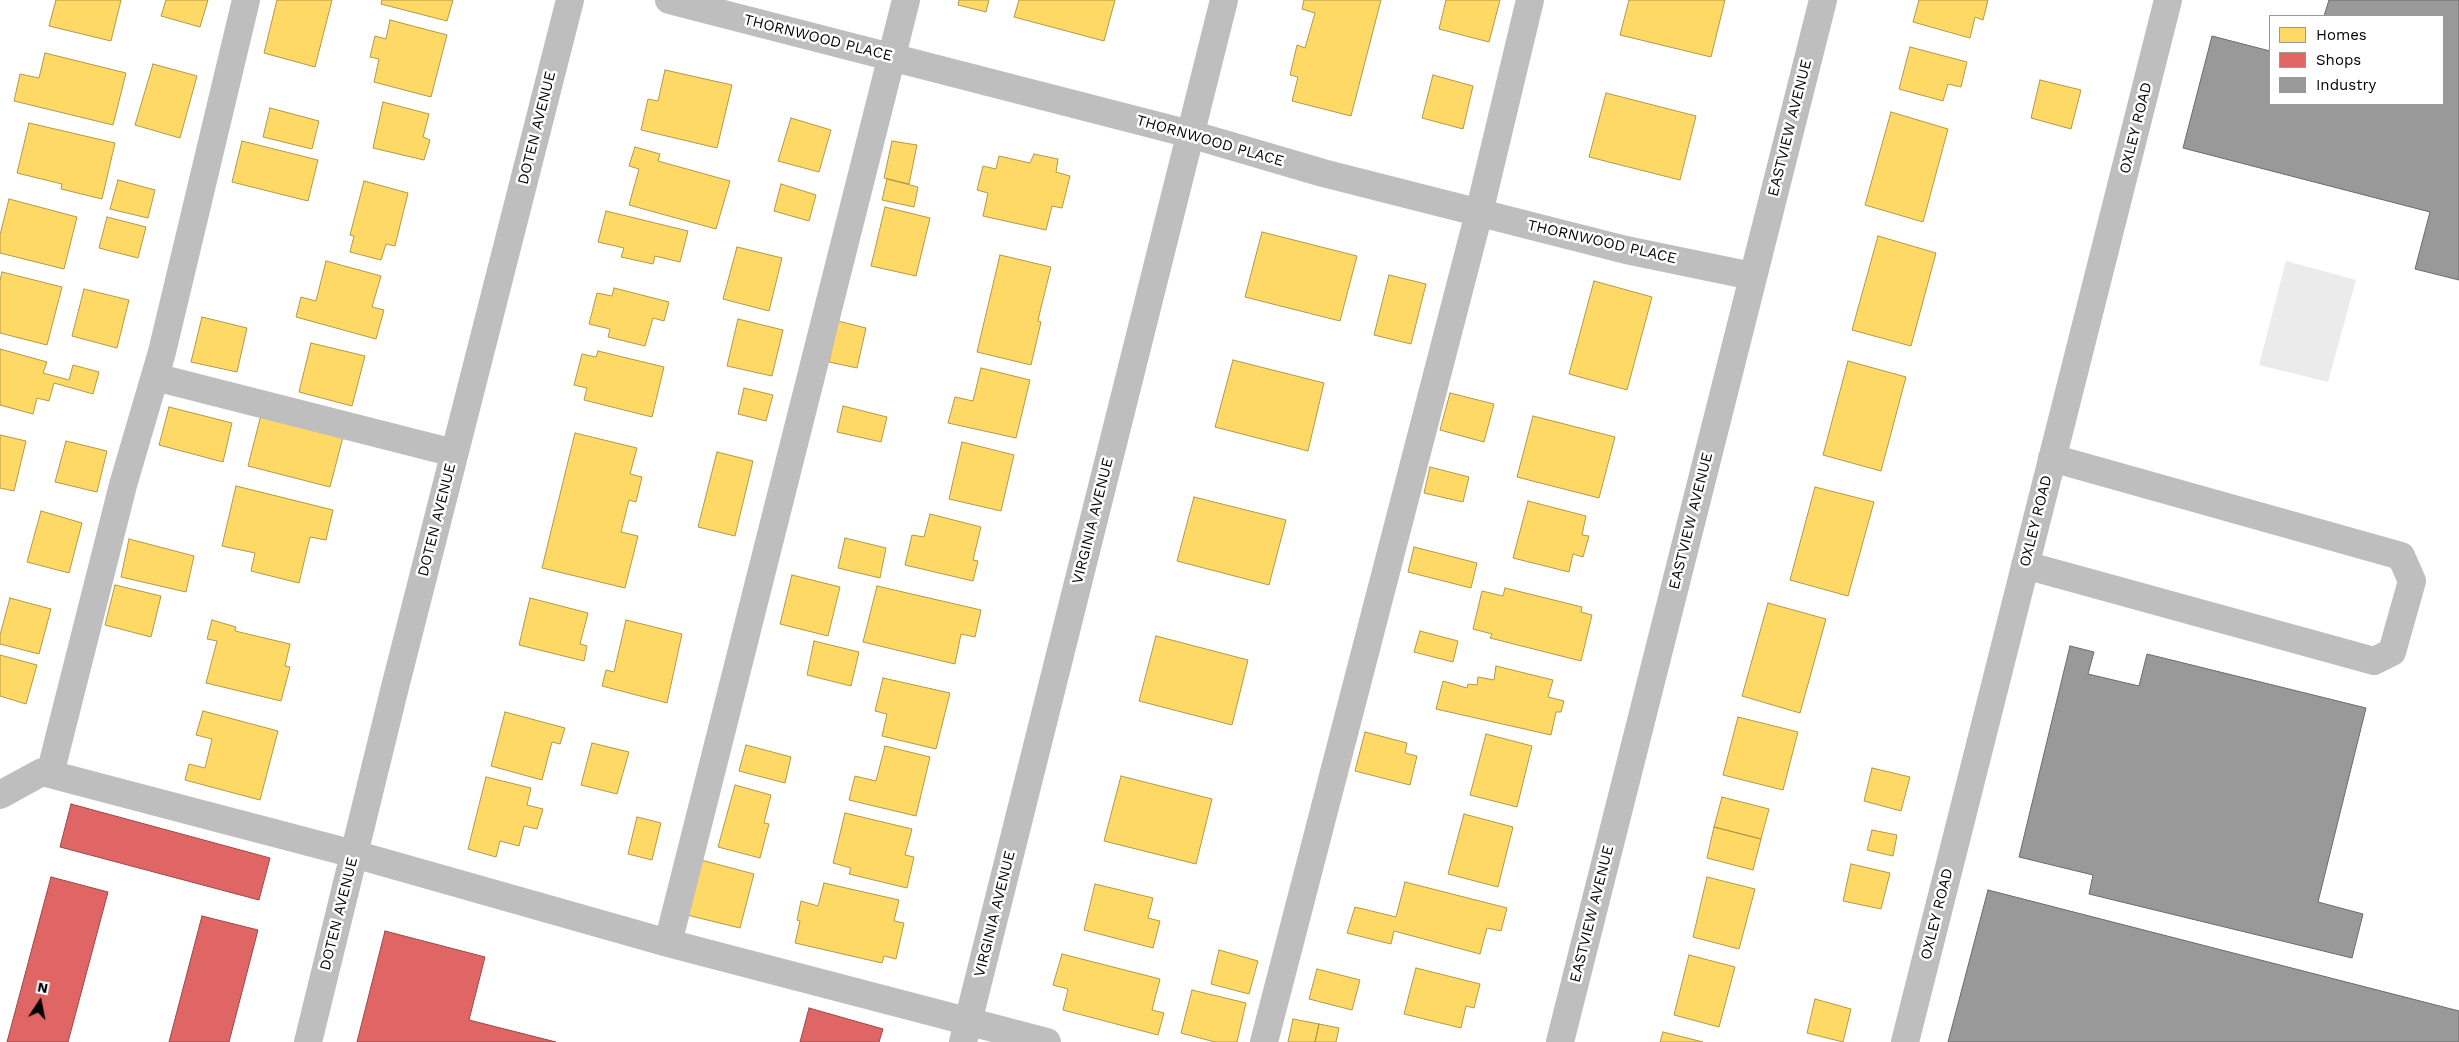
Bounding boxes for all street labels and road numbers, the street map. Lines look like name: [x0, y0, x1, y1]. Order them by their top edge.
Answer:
street label: THORNWOOD PLACE: [742, 11, 894, 65]
street label: EASTVIEW AVENUE: [1764, 58, 1816, 198]
street label: DOTEN AVENUE: [514, 70, 560, 186]
street label: OXLEY ROAD: [2116, 80, 2156, 176]
street label: THORNWOOD PLACE: [1134, 111, 1286, 171]
street label: THORNWOOD PLACE: [1526, 216, 1678, 268]
street label: EASTVIEW AVENUE: [1665, 451, 1717, 591]
street label: VIRGINIA AVENUE: [1069, 456, 1117, 586]
street label: DOTEN AVENUE: [414, 462, 460, 578]
street label: OXLEY ROAD: [2016, 473, 2056, 569]
street label: EASTVIEW AVENUE: [1566, 844, 1618, 984]
street label: VIRGINIA AVENUE: [971, 849, 1019, 979]
street label: DOTEN AVENUE: [316, 856, 362, 972]
street label: OXLEY ROAD: [1917, 866, 1957, 962]

